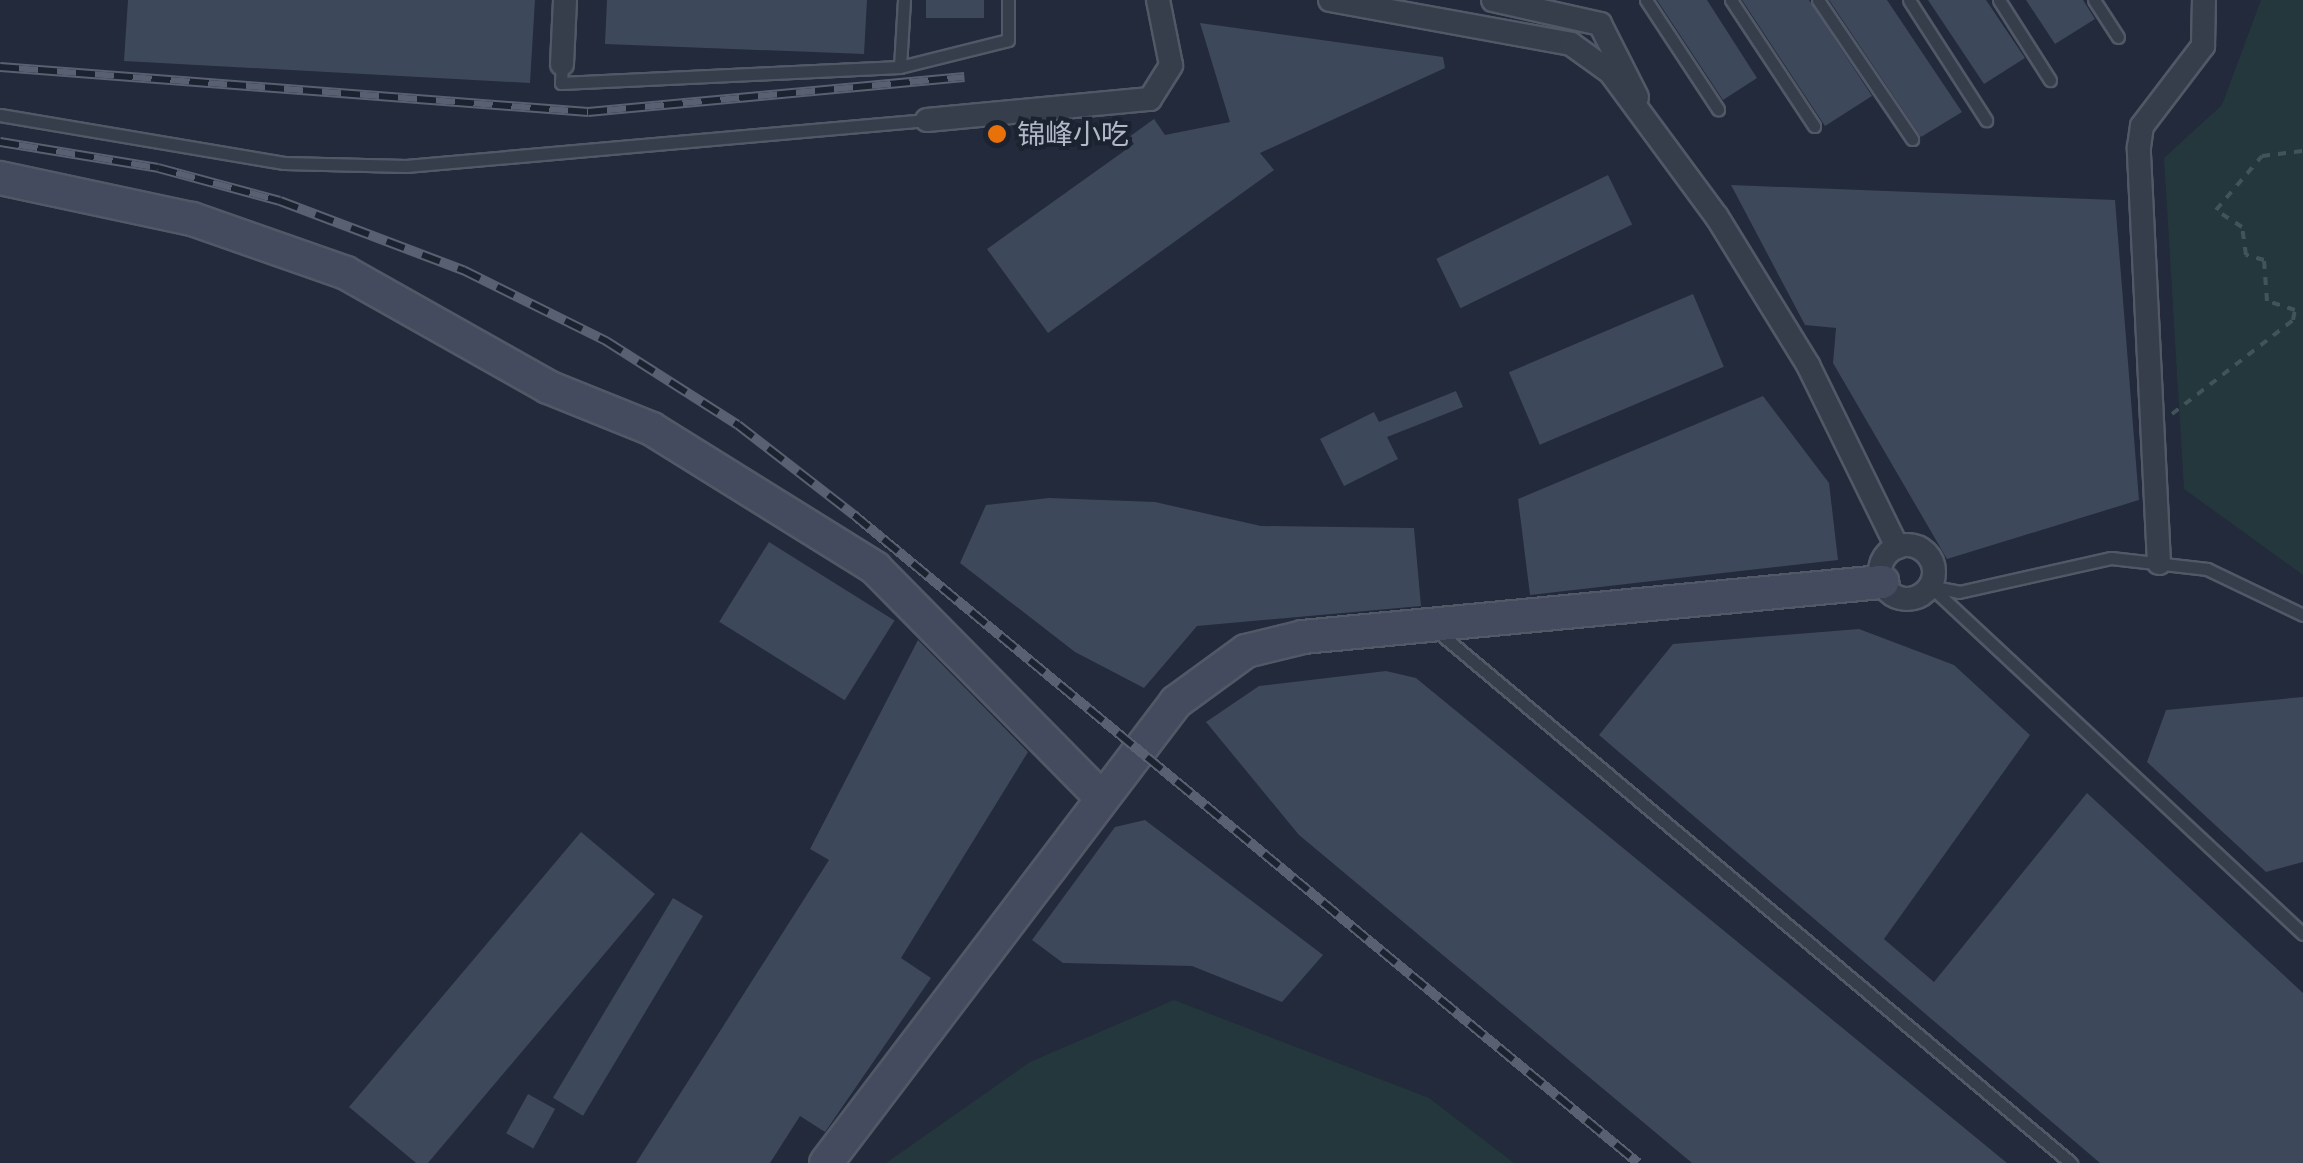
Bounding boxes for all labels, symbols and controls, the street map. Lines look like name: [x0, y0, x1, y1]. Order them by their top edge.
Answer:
place label: 锦峰小吃: [1017, 117, 1129, 151]
marker: 锦峰小吃: [986, 123, 1008, 145]

